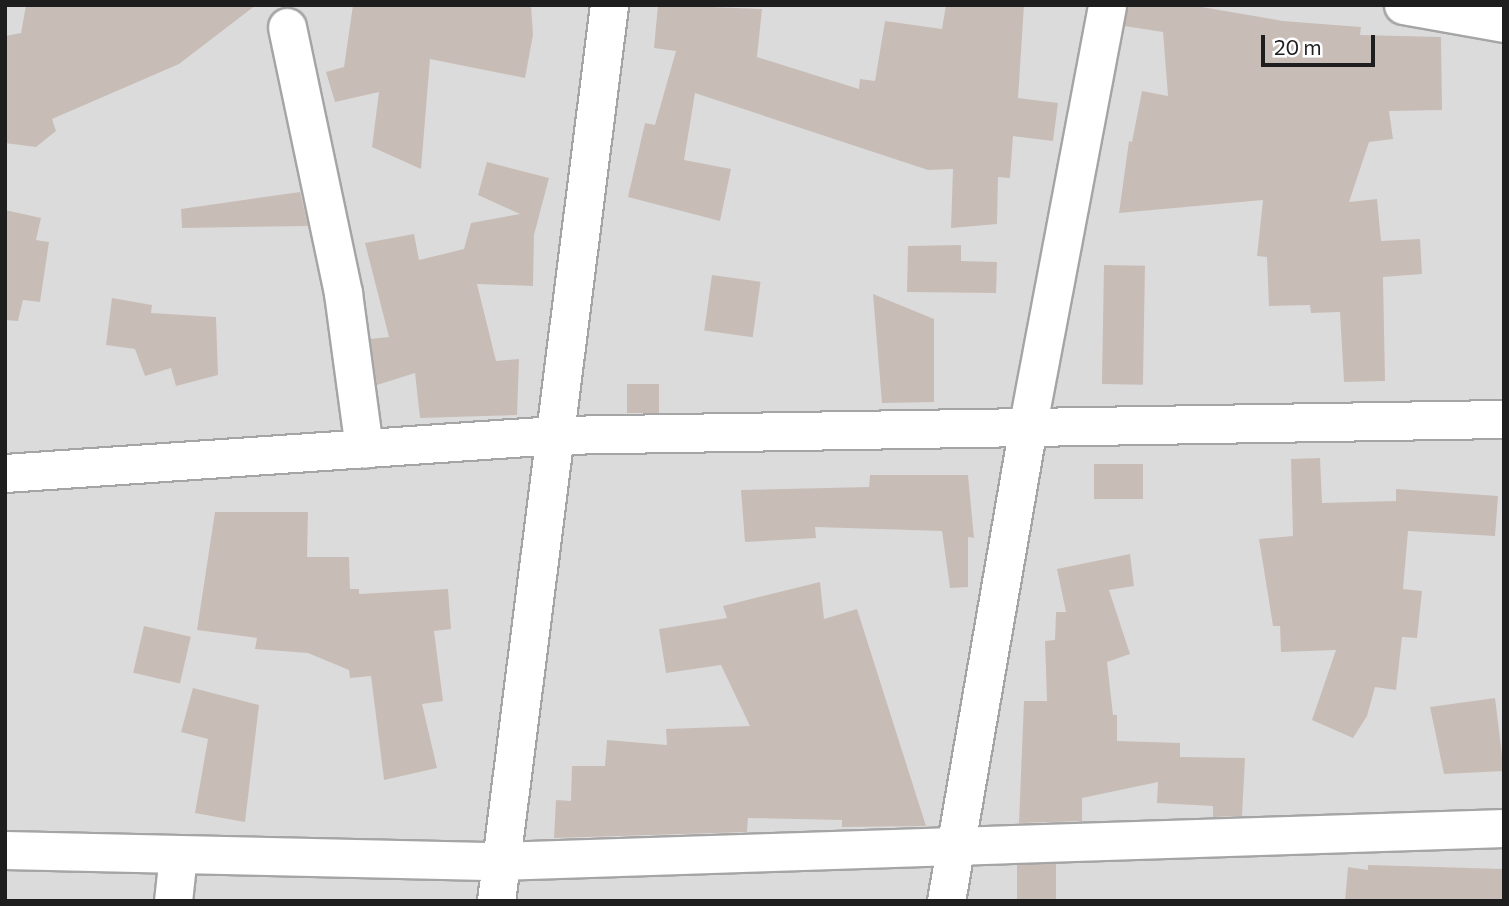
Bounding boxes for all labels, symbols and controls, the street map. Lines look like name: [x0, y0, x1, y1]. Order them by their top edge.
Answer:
scale bar: [1264, 21, 1378, 65]
text: 20 m: [1274, 34, 1322, 59]

